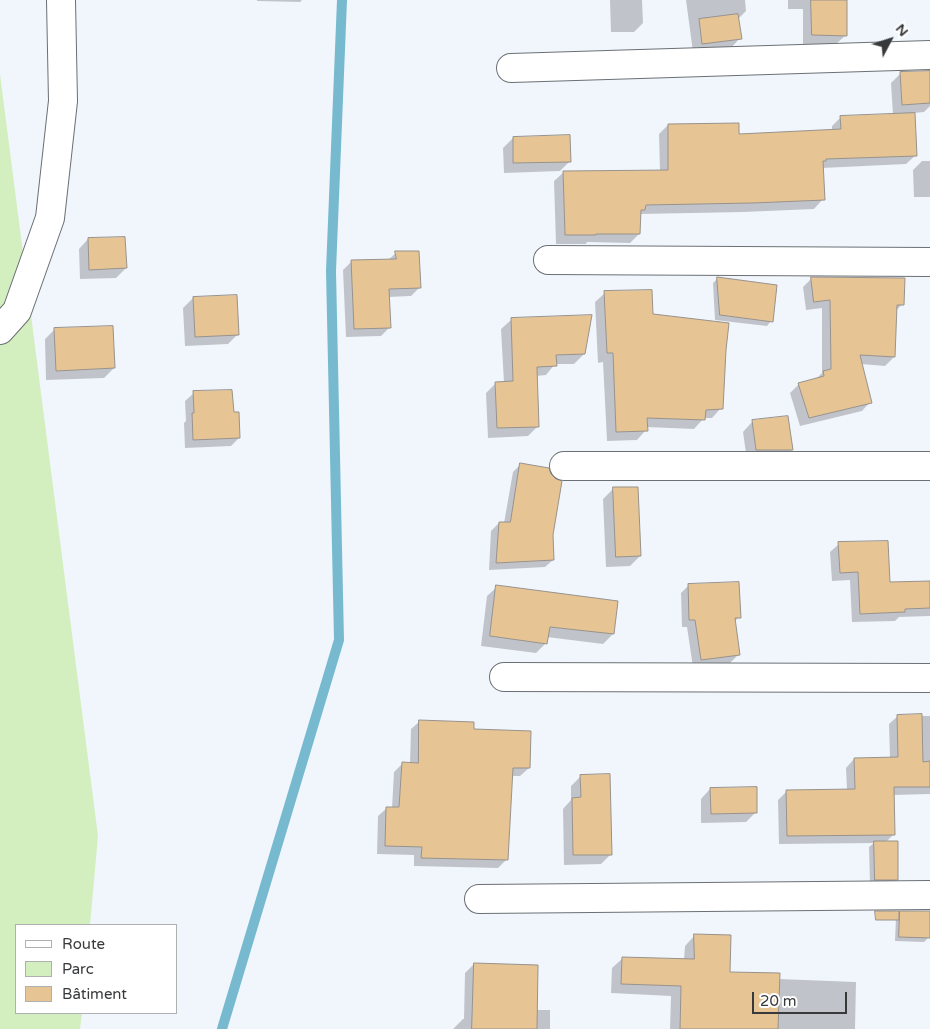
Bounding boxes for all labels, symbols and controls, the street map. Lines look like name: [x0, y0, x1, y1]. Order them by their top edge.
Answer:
north arrow: [865, 15, 915, 65]
text: N: [892, 20, 912, 40]
legend: [15, 924, 178, 1014]
text: Route: [62, 935, 105, 953]
text: Parc: [62, 960, 94, 978]
scale bar: [755, 982, 850, 1014]
text: Bâtiment: [62, 985, 127, 1003]
text: 20 m: [760, 992, 797, 1010]

